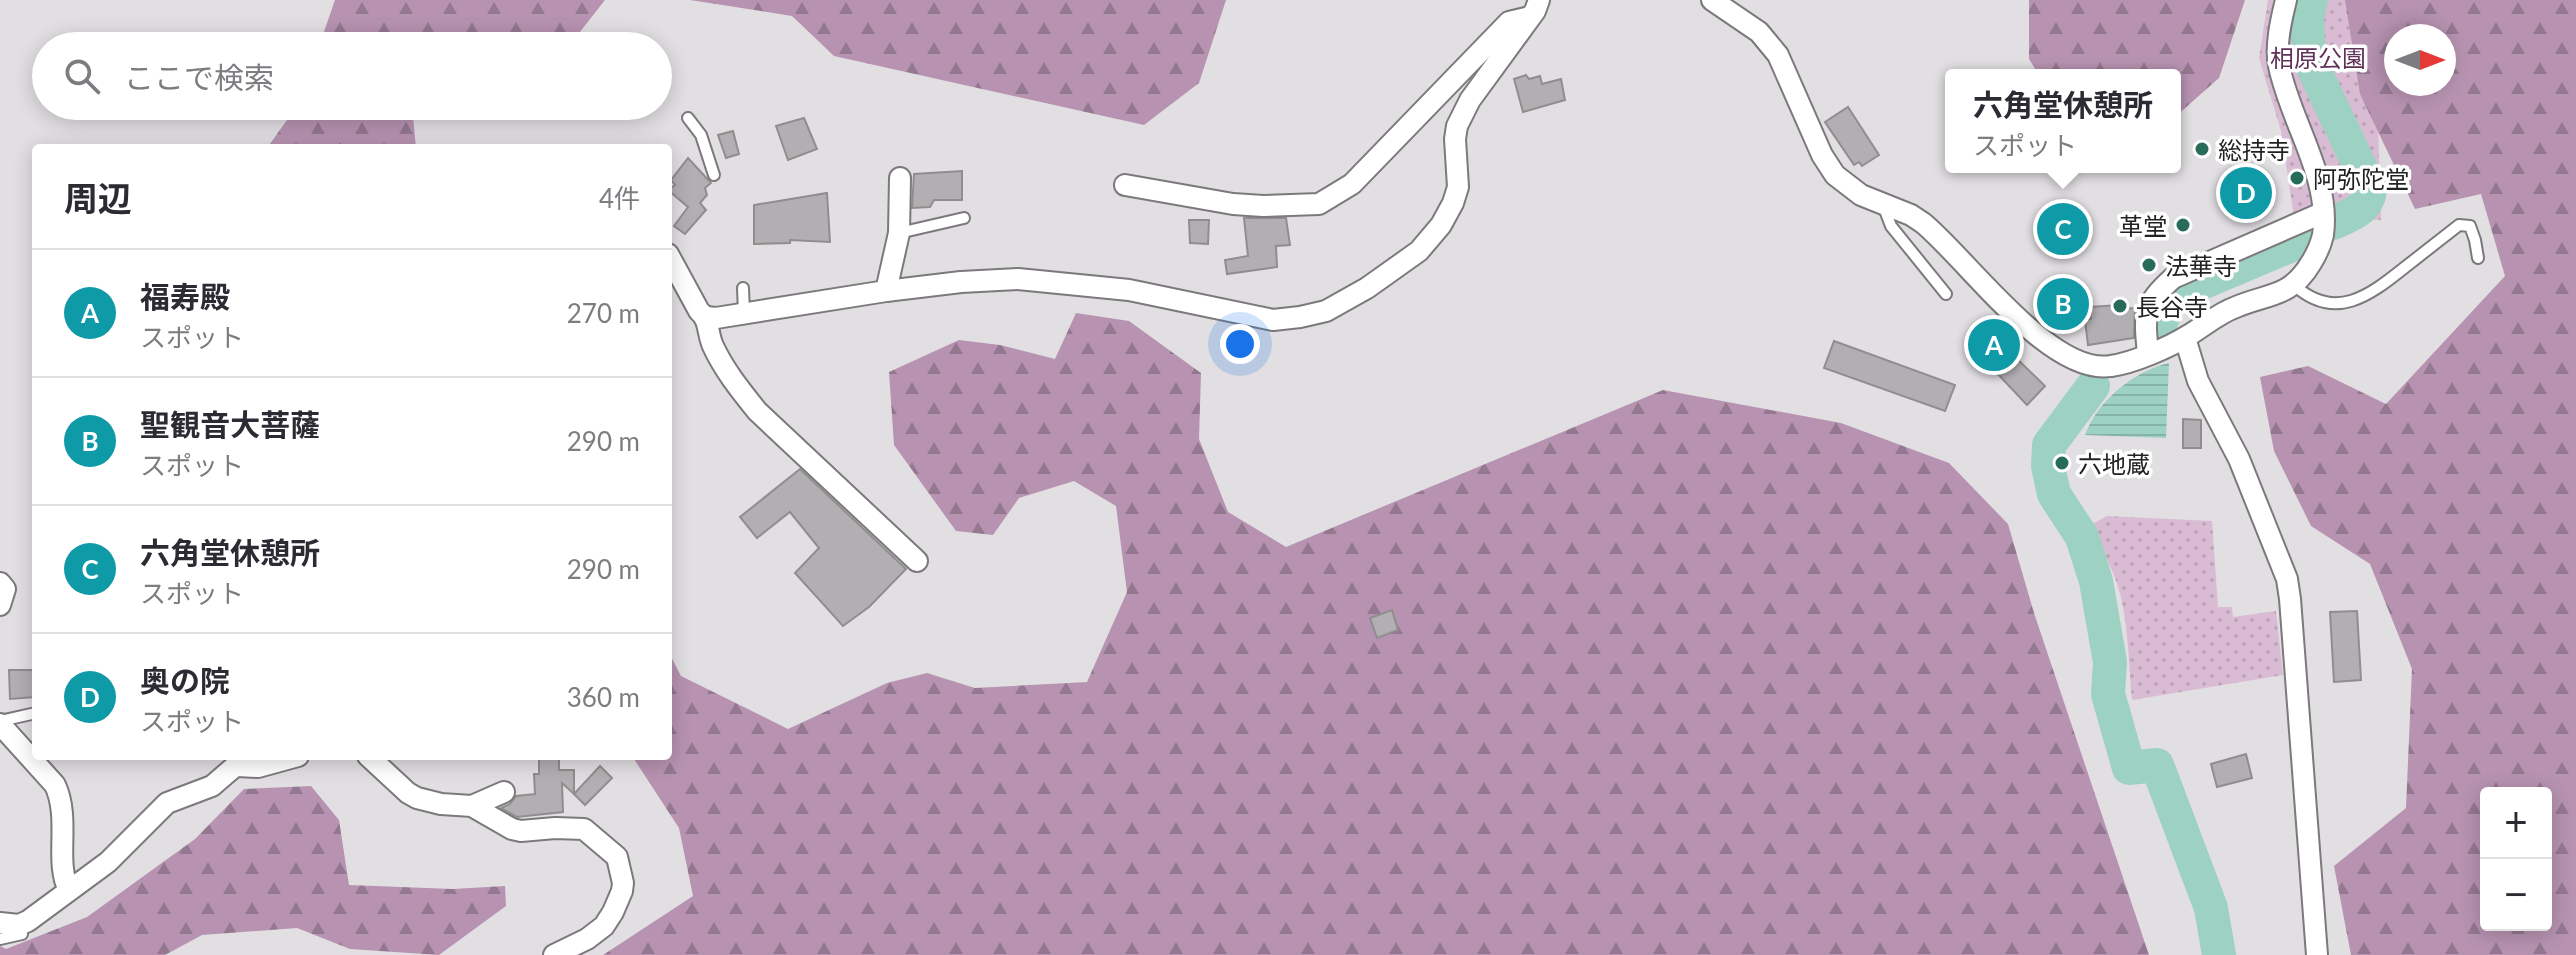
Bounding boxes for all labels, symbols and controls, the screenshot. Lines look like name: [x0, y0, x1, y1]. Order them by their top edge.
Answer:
north arrow: [2384, 24, 2456, 96]
search box: [32, 32, 672, 120]
park label: 相原公園: [2270, 43, 2366, 72]
icon: search: [60, 54, 104, 98]
text: ここで検索: [124, 59, 274, 95]
popup: [1945, 69, 2181, 173]
text: 六角堂休憩所: [1973, 86, 2153, 122]
text: スポット: [1973, 129, 2077, 161]
place label: 総持寺: [2218, 135, 2290, 164]
marker: 総持寺: [2193, 140, 2211, 158]
pin: D: [2220, 163, 2272, 223]
place label: 阿弥陀堂: [2313, 164, 2409, 193]
marker: 阿弥陀堂: [2288, 169, 2306, 187]
text: 周辺: [64, 177, 132, 218]
text: 4件: [599, 182, 640, 214]
pin: C: [2037, 199, 2089, 259]
place label: 革堂: [2119, 211, 2167, 240]
marker: 革堂: [2174, 216, 2192, 234]
place label: 法華寺: [2165, 251, 2237, 280]
marker: 法華寺: [2140, 256, 2158, 274]
pin: B: [2037, 274, 2089, 334]
text: 福寿殿: [140, 278, 230, 314]
place label: 長谷寺: [2136, 292, 2208, 321]
text: A: [81, 297, 99, 329]
text: 270 m: [567, 297, 640, 329]
marker: 長谷寺: [2111, 297, 2129, 315]
pin: A: [1968, 315, 2020, 375]
text: スポット: [140, 321, 244, 353]
your location: [1220, 324, 1260, 364]
text: 聖観音大菩薩: [140, 406, 320, 442]
text: B: [81, 425, 99, 457]
text: 290 m: [567, 425, 640, 457]
text: スポット: [140, 449, 244, 481]
place label: 六地蔵: [2078, 449, 2150, 478]
marker: 六地蔵: [2053, 454, 2071, 472]
text: 六角堂休憩所: [140, 534, 320, 570]
text: C: [81, 553, 99, 585]
text: 290 m: [567, 553, 640, 585]
text: スポット: [140, 577, 244, 609]
text: 奥の院: [140, 662, 230, 698]
text: D: [80, 681, 100, 713]
text: 360 m: [567, 681, 640, 713]
text: スポット: [140, 705, 244, 737]
map controls: [2480, 787, 2552, 931]
button: +: [2480, 787, 2552, 859]
button: −: [2480, 859, 2552, 931]

